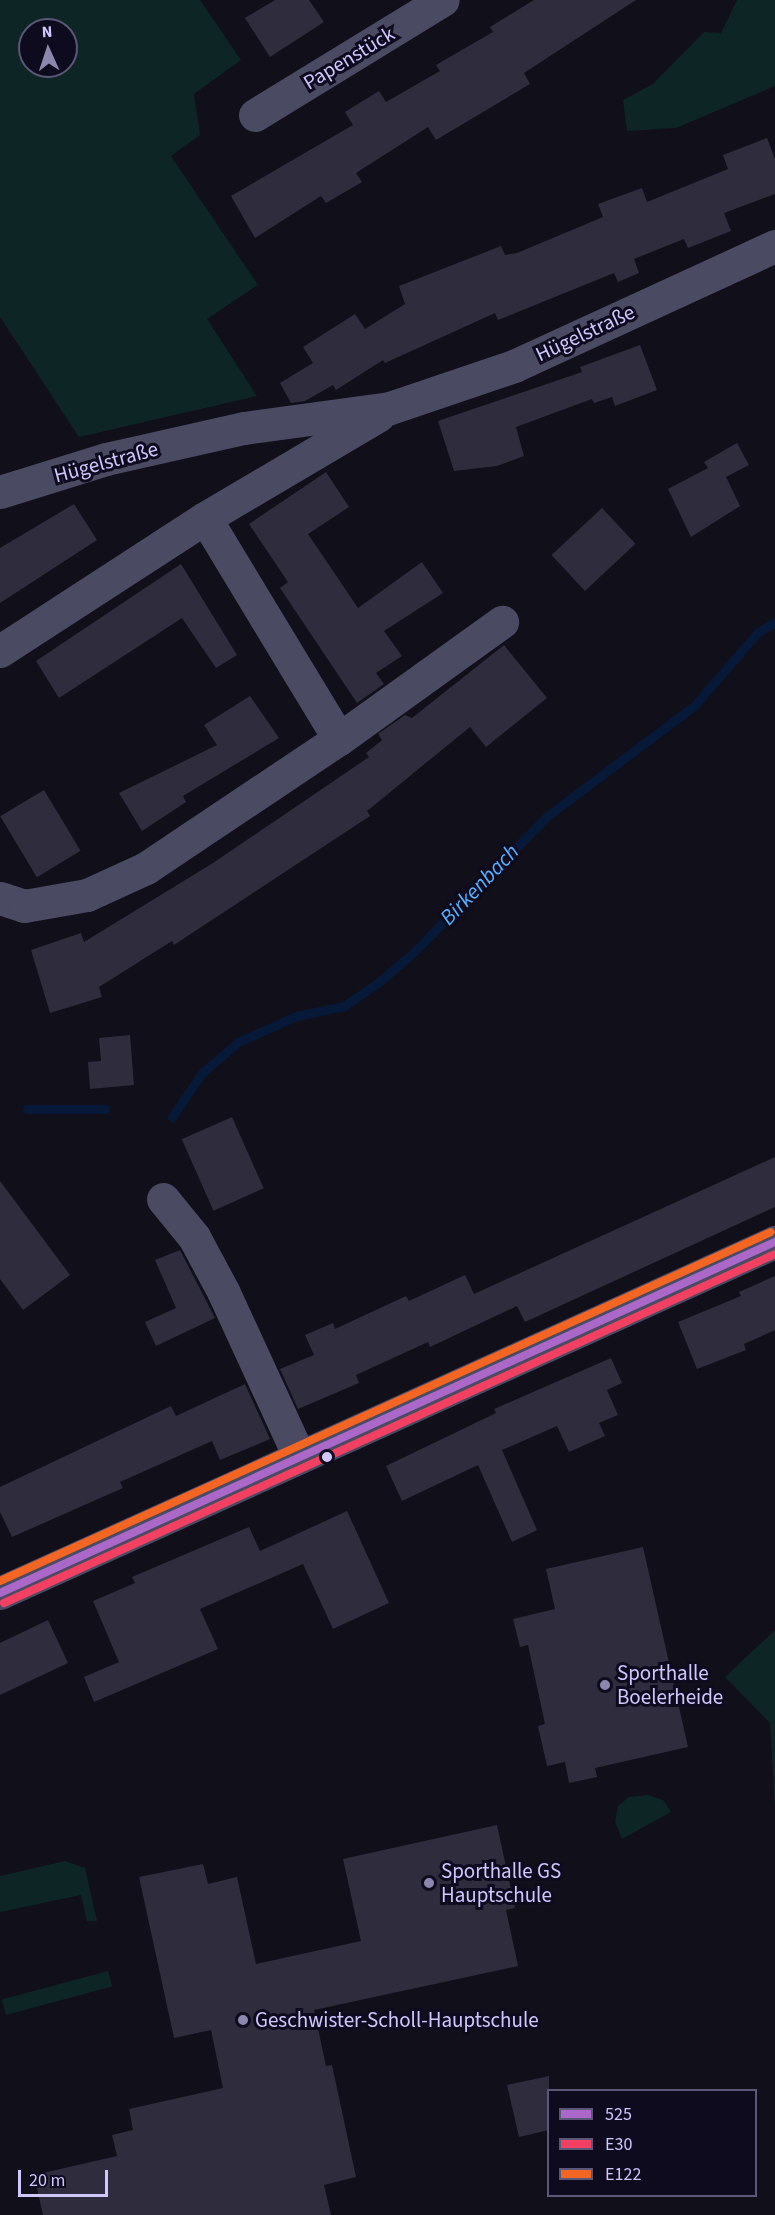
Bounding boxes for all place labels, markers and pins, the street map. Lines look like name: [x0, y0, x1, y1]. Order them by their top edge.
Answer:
unlabelled marker: [321, 1451, 333, 1463]
place label: Sporthalle Boelerheide: [617, 1660, 723, 1710]
marker: Sporthalle Boelerheide: [598, 1678, 612, 1692]
place label: Sporthalle GS Hauptschule: [441, 1858, 561, 1908]
marker: Sporthalle GS Hauptschule: [422, 1876, 436, 1890]
place label: Geschwister-Scholl-Hauptschule: [255, 2007, 539, 2033]
marker: Geschwister-Scholl-Hauptschule: [236, 2013, 250, 2027]

